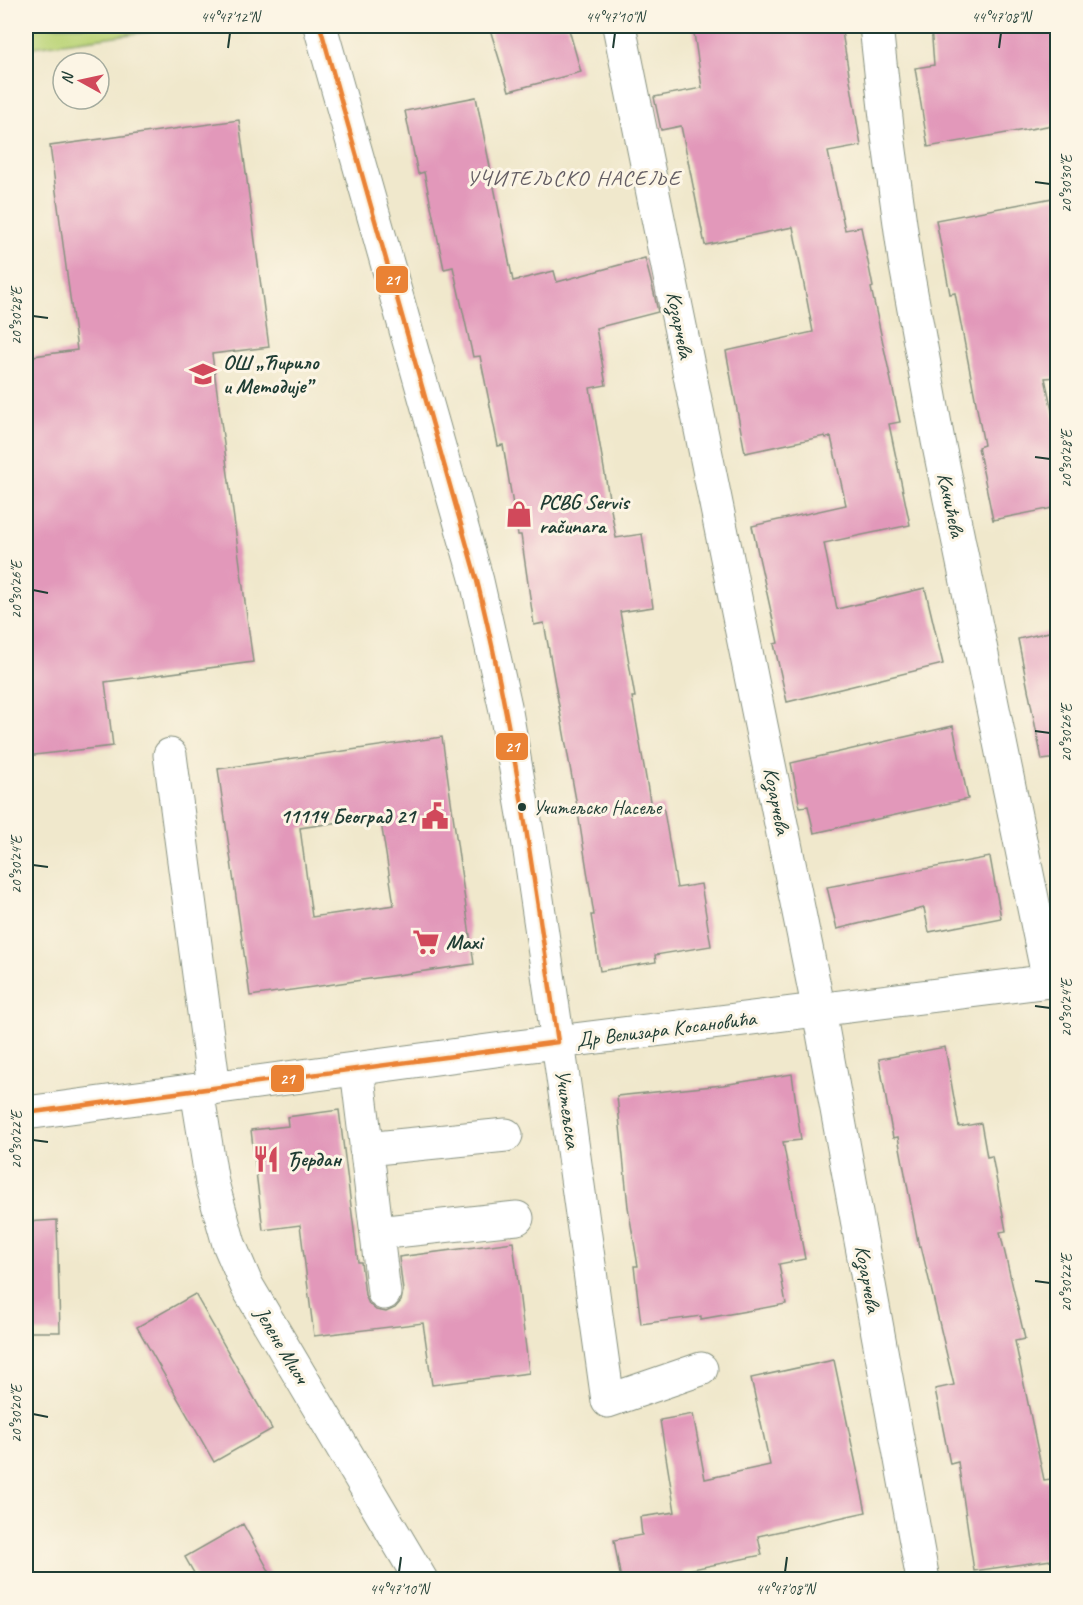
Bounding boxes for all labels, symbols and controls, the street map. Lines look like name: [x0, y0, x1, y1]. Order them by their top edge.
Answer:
text: 44°47'12"N: [200, 8, 263, 27]
text: 44°47'10"N: [585, 8, 648, 27]
text: 44°47'08"N: [971, 8, 1034, 27]
north arrow: [51, 51, 111, 111]
text: N: [57, 70, 78, 85]
text: 20°30'30"E: [1057, 153, 1076, 213]
district label: УЧИТЕЉСКО НАСЕЉЕ: [466, 164, 683, 192]
line badge: 21: [375, 265, 409, 294]
text: 21: [385, 270, 401, 290]
text: 20°30'28"E: [7, 285, 26, 345]
street label: Козарчева: [660, 289, 700, 363]
place label: ОШ „Ћирило и Методије”: [223, 349, 321, 399]
school or university icon: ОШ „Ћирило и Методије”: [188, 359, 218, 389]
text: 20°30'28"E: [1057, 428, 1076, 488]
street label: Качићева: [932, 470, 971, 541]
place label: PCBG Servis računara: [539, 489, 631, 539]
shop icon: PCBG Servis računara: [504, 499, 534, 529]
text: 20°30'26"E: [7, 559, 26, 619]
text: 20°30'26"E: [1057, 702, 1076, 762]
line badge: 21: [495, 732, 529, 761]
text: 21: [505, 737, 521, 757]
street label: Козарчева: [757, 765, 797, 839]
place label: Учитељско Насеље: [533, 795, 663, 820]
public building icon: 11114 Београд 21: [420, 801, 450, 831]
marker: Учитељско Насеље: [516, 801, 528, 813]
place label: 11114 Београд 21: [280, 803, 418, 829]
text: 20°30'24"E: [7, 834, 26, 894]
supermarket icon: Maxi: [411, 927, 441, 957]
place label: Maxi: [446, 929, 485, 955]
text: 20°30'24"E: [1057, 977, 1076, 1037]
street label: Др Велизара Косановића: [575, 1005, 759, 1053]
line badge: 21: [270, 1064, 305, 1093]
street label: Учитељска: [550, 1068, 587, 1152]
text: 21: [280, 1069, 296, 1089]
text: 20°30'22"E: [7, 1109, 26, 1169]
restaurant icon: Ђердан: [251, 1144, 281, 1174]
place label: Ђердан: [286, 1146, 343, 1172]
street label: Козарчева: [848, 1243, 887, 1317]
text: 20°30'22"E: [1057, 1252, 1076, 1312]
street label: Јелене Миоч: [249, 1301, 316, 1390]
text: 20°30'20"E: [7, 1383, 26, 1443]
text: 44°47'10"N: [369, 1580, 432, 1599]
text: 44°47'08"N: [755, 1580, 818, 1599]

